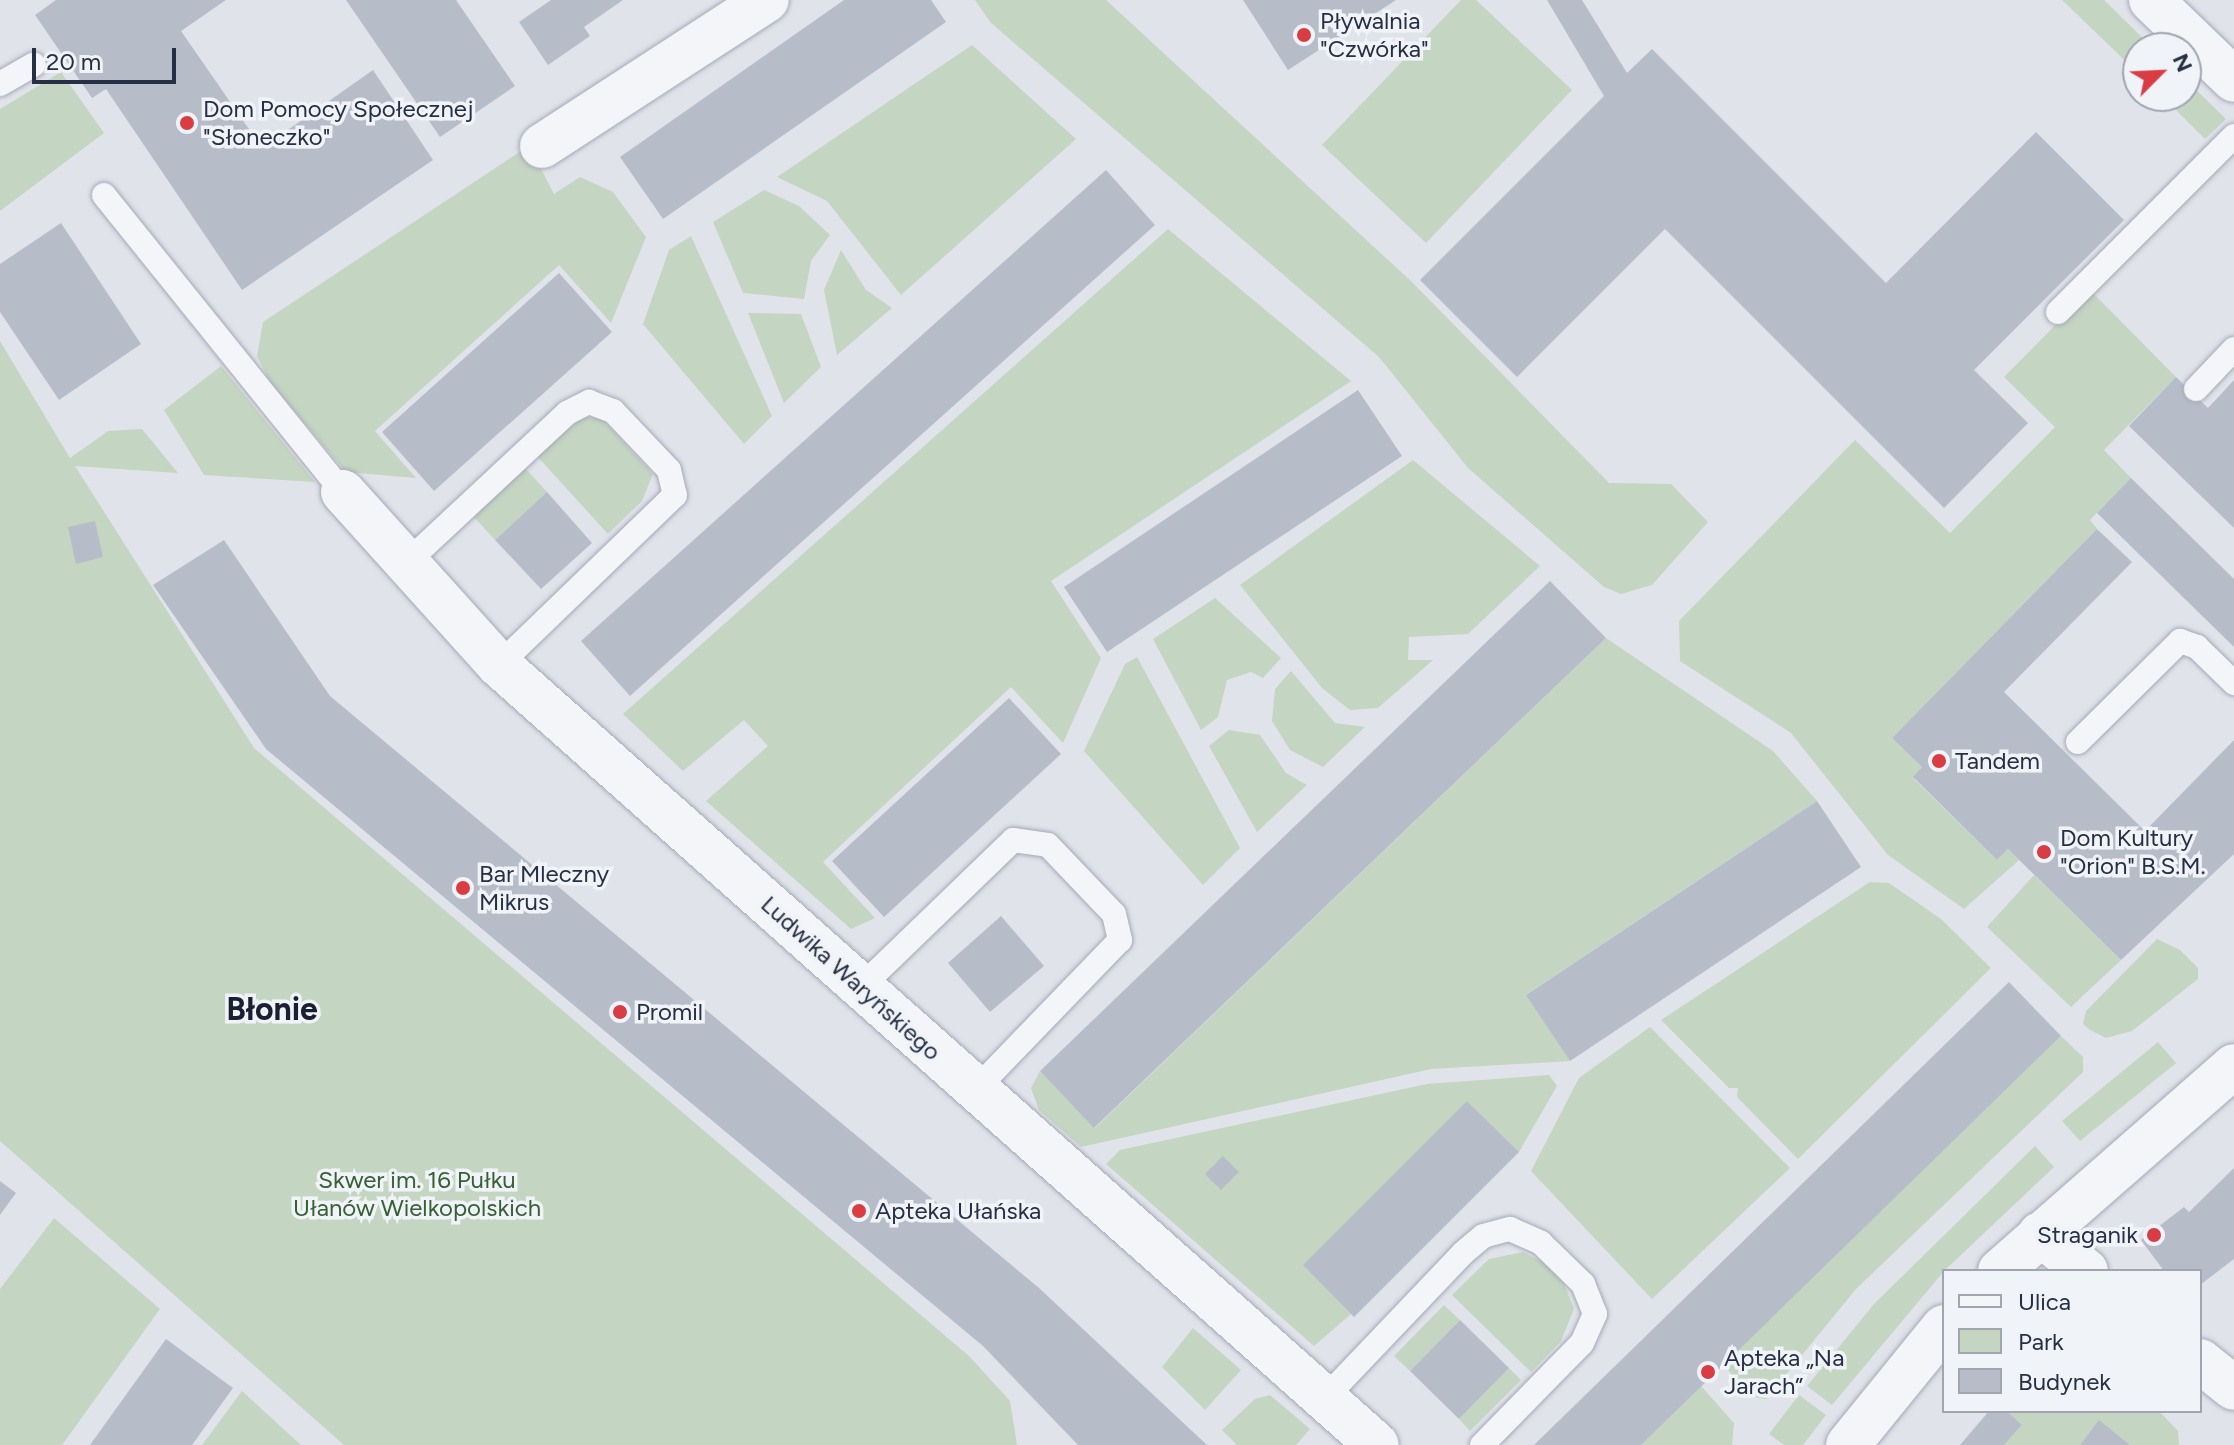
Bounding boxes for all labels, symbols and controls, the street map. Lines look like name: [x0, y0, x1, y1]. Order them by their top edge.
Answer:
place label: Pływalnia "Czwórka": [1320, 7, 1429, 63]
marker: Pływalnia "Czwórka": [1295, 26, 1313, 44]
scale bar: [36, 32, 180, 82]
north arrow: [2122, 32, 2202, 112]
text: 20 m: [46, 47, 101, 76]
text: N: [2167, 50, 2198, 76]
place label: Dom Pomocy Społecznej "Słoneczko": [203, 95, 473, 151]
marker: Dom Pomocy Społecznej "Słoneczko": [178, 114, 196, 132]
place label: Tandem: [1955, 747, 2040, 775]
marker: Tandem: [1930, 752, 1948, 770]
place label: Dom Kultury "Orion" B.S.M.: [2060, 824, 2206, 880]
marker: Dom Kultury "Orion" B.S.M.: [2035, 843, 2053, 861]
place label: Bar Mleczny Mikrus: [479, 860, 609, 916]
marker: Bar Mleczny Mikrus: [454, 879, 472, 897]
street label: Ludwika Waryńskiego: [755, 890, 947, 1066]
district label: Błonie: [226, 990, 318, 1028]
place label: Promil: [636, 998, 703, 1026]
marker: Promil: [611, 1003, 629, 1021]
park label: Skwer im. 16 Pułku Ułanów Wielkopolskich: [293, 1166, 541, 1222]
place label: Apteka Ułańska: [875, 1197, 1041, 1225]
marker: Apteka Ułańska: [850, 1202, 868, 1220]
place label: Straganik: [2037, 1221, 2138, 1249]
marker: Straganik: [2145, 1226, 2163, 1244]
legend: [1942, 1269, 2202, 1413]
text: Ulica: [2018, 1287, 2071, 1316]
text: Park: [2018, 1327, 2064, 1356]
place label: Apteka „Na Jarach”: [1724, 1344, 1844, 1400]
marker: Apteka „Na Jarach”: [1699, 1363, 1717, 1381]
text: Budynek: [2018, 1367, 2111, 1396]

